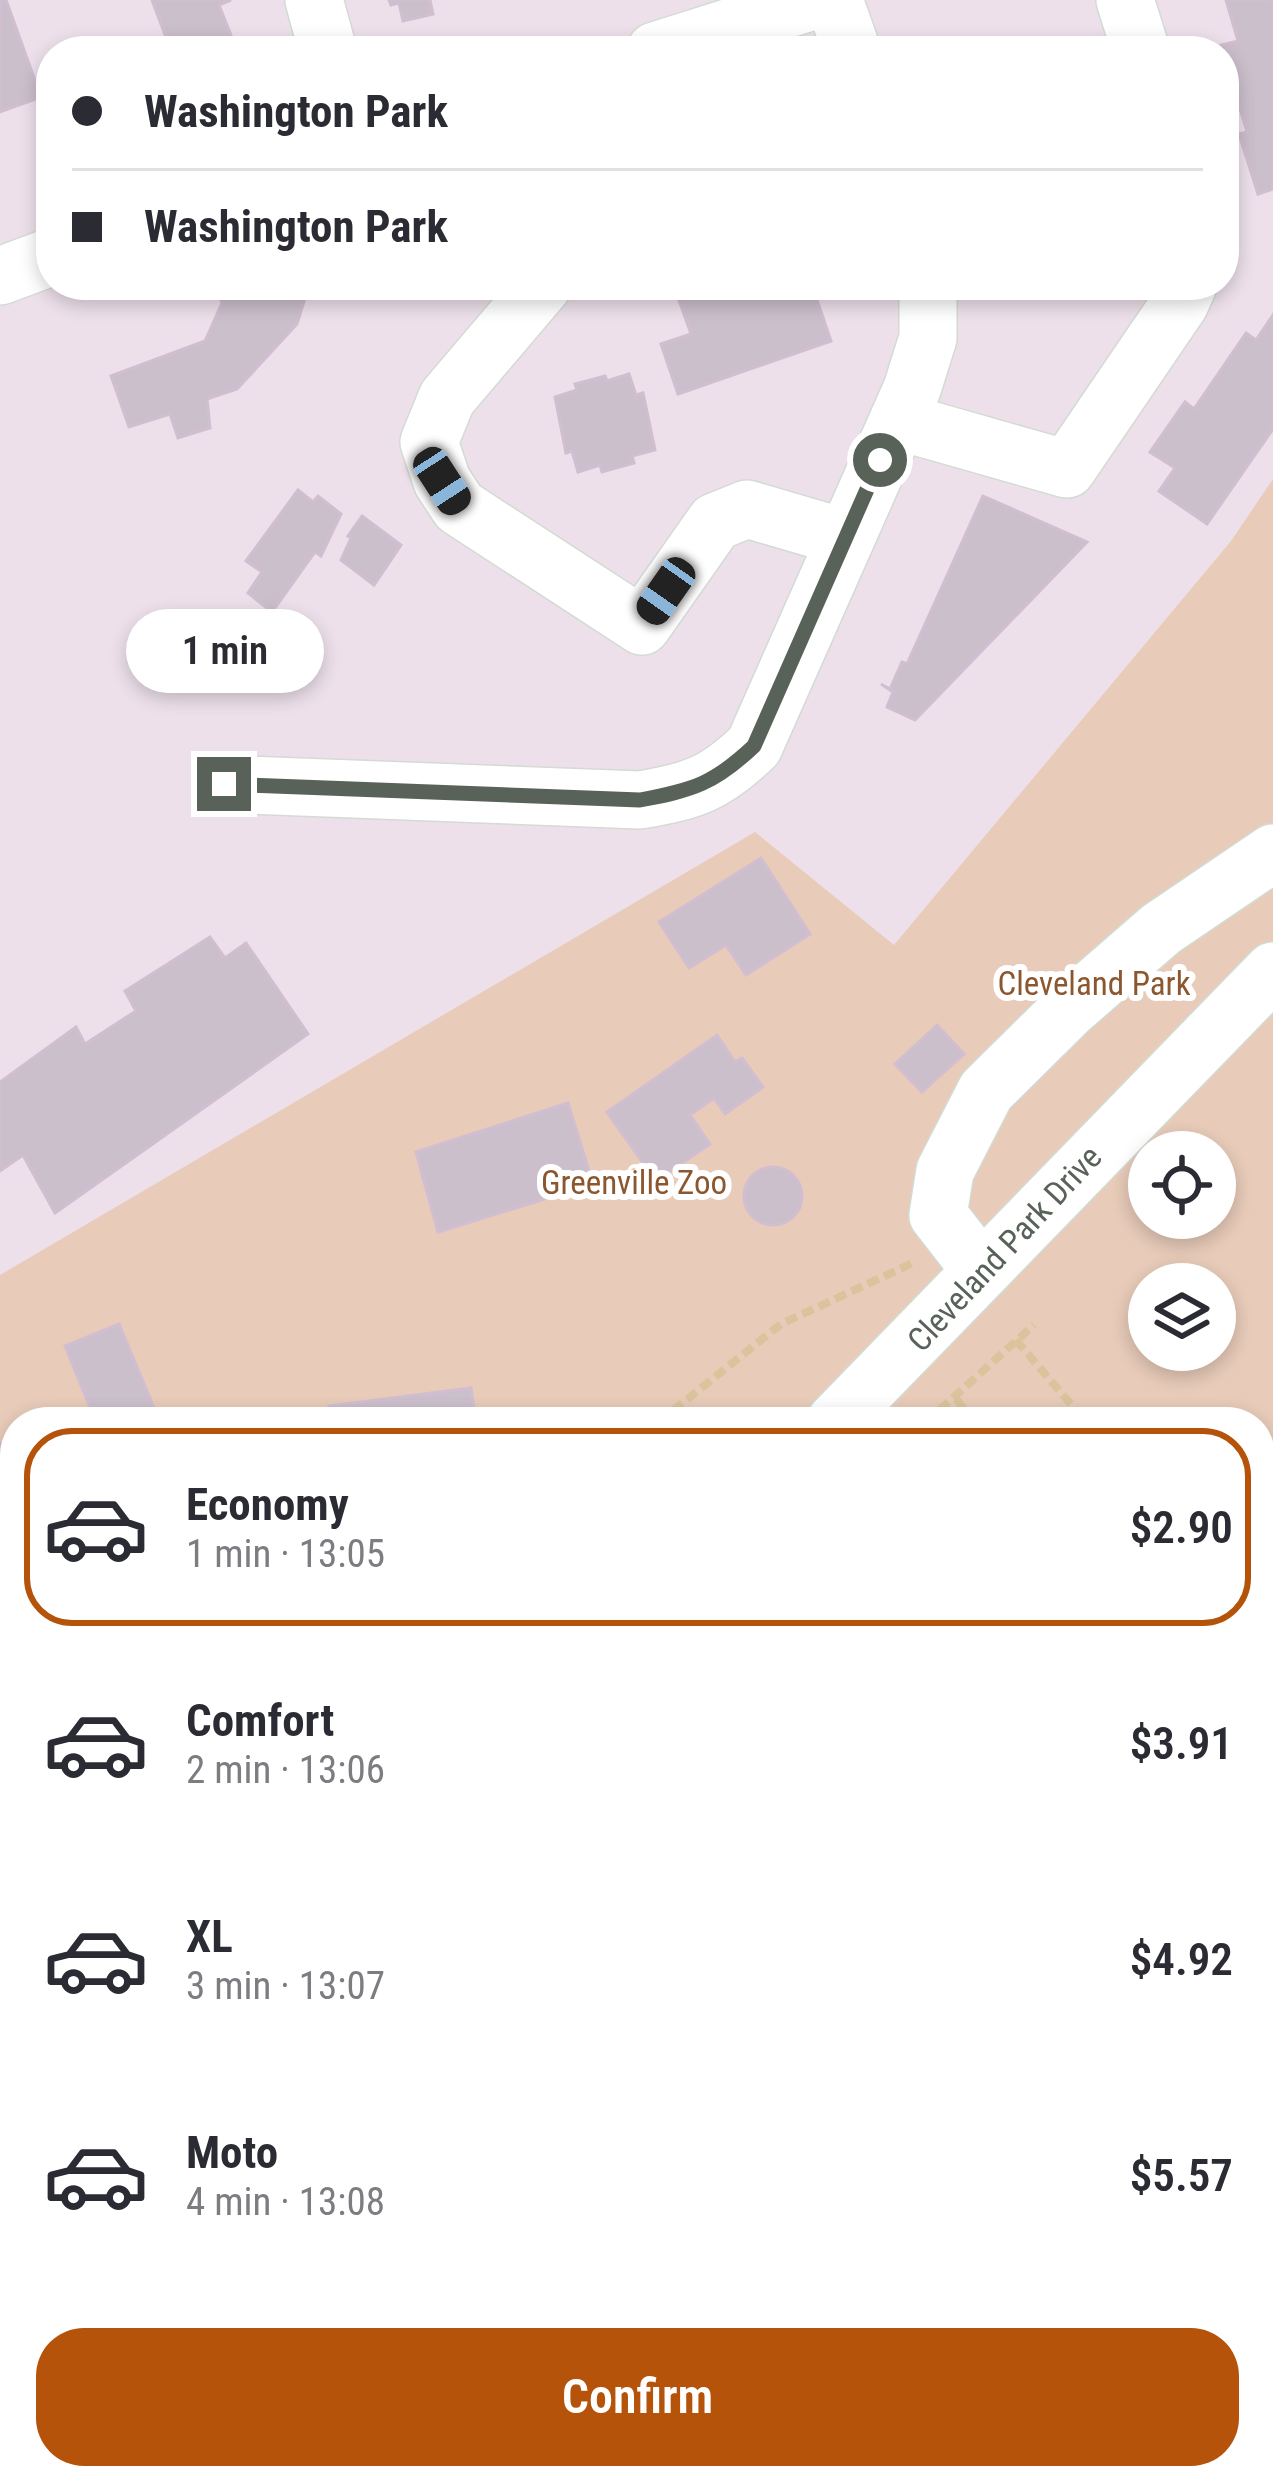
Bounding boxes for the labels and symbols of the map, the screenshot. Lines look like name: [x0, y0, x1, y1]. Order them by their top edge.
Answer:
route start: [853, 433, 907, 487]
car: [407, 441, 477, 521]
car: [631, 551, 701, 631]
callout: 1 min: [125, 610, 323, 694]
route end: [197, 757, 251, 811]
park label: Cleveland Park: [997, 964, 1191, 1003]
street label: Cleveland Park Drive: [899, 1138, 1109, 1359]
park label: Greenville Zoo: [541, 1163, 727, 1202]

